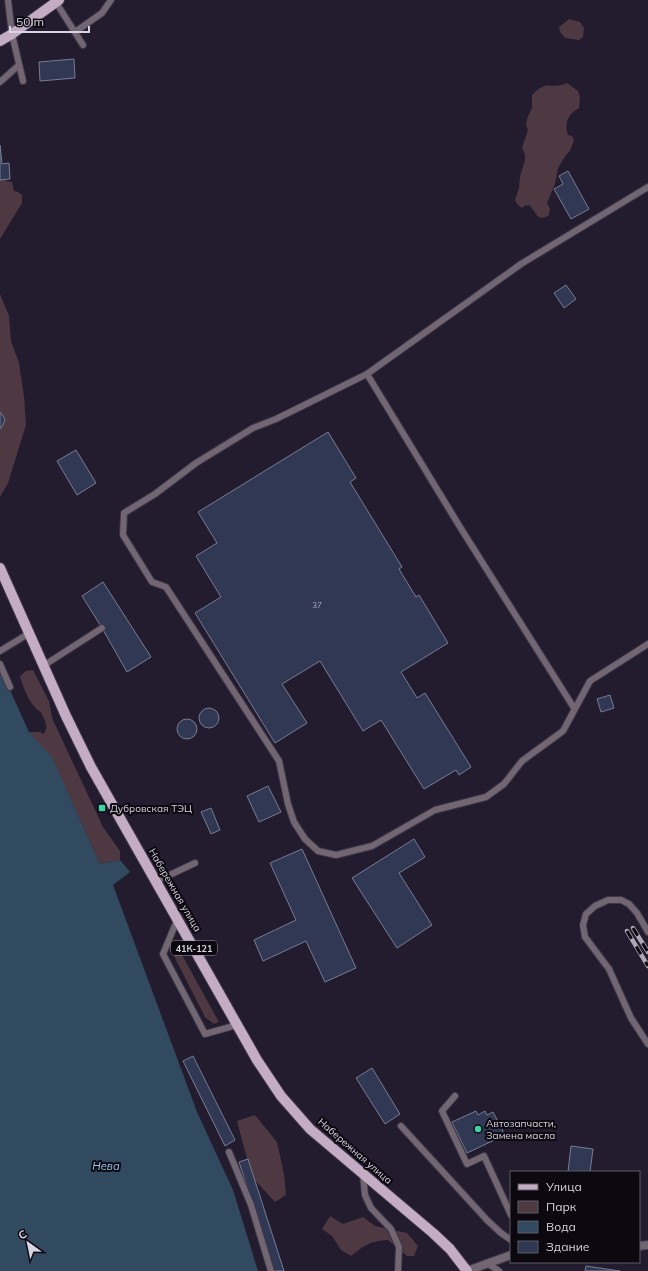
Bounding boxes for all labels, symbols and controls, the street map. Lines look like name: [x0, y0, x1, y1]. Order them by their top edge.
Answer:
scale bar: [10, 8, 89, 34]
text: 50 m: [16, 14, 44, 29]
house number: 37: [312, 600, 322, 610]
place label: Дубровская ТЭЦ: [110, 802, 192, 815]
marker: Дубровская ТЭЦ: [97, 803, 107, 813]
street label: Набережная улица: [146, 846, 204, 934]
road number: 41К-121: [171, 941, 217, 955]
street label: Набережная улица: [315, 1115, 395, 1187]
place label: Автозапчасти, Замена масла: [486, 1117, 556, 1142]
marker: Автозапчасти, Замена масла: [473, 1124, 483, 1134]
water label: Нева: [92, 1159, 120, 1173]
legend: [510, 1171, 640, 1263]
text: Улица: [545, 1179, 582, 1194]
text: Парк: [546, 1199, 577, 1214]
text: Вода: [546, 1219, 576, 1234]
north arrow: [8, 1223, 48, 1263]
text: С: [16, 1226, 30, 1243]
text: Здание: [546, 1239, 590, 1254]

